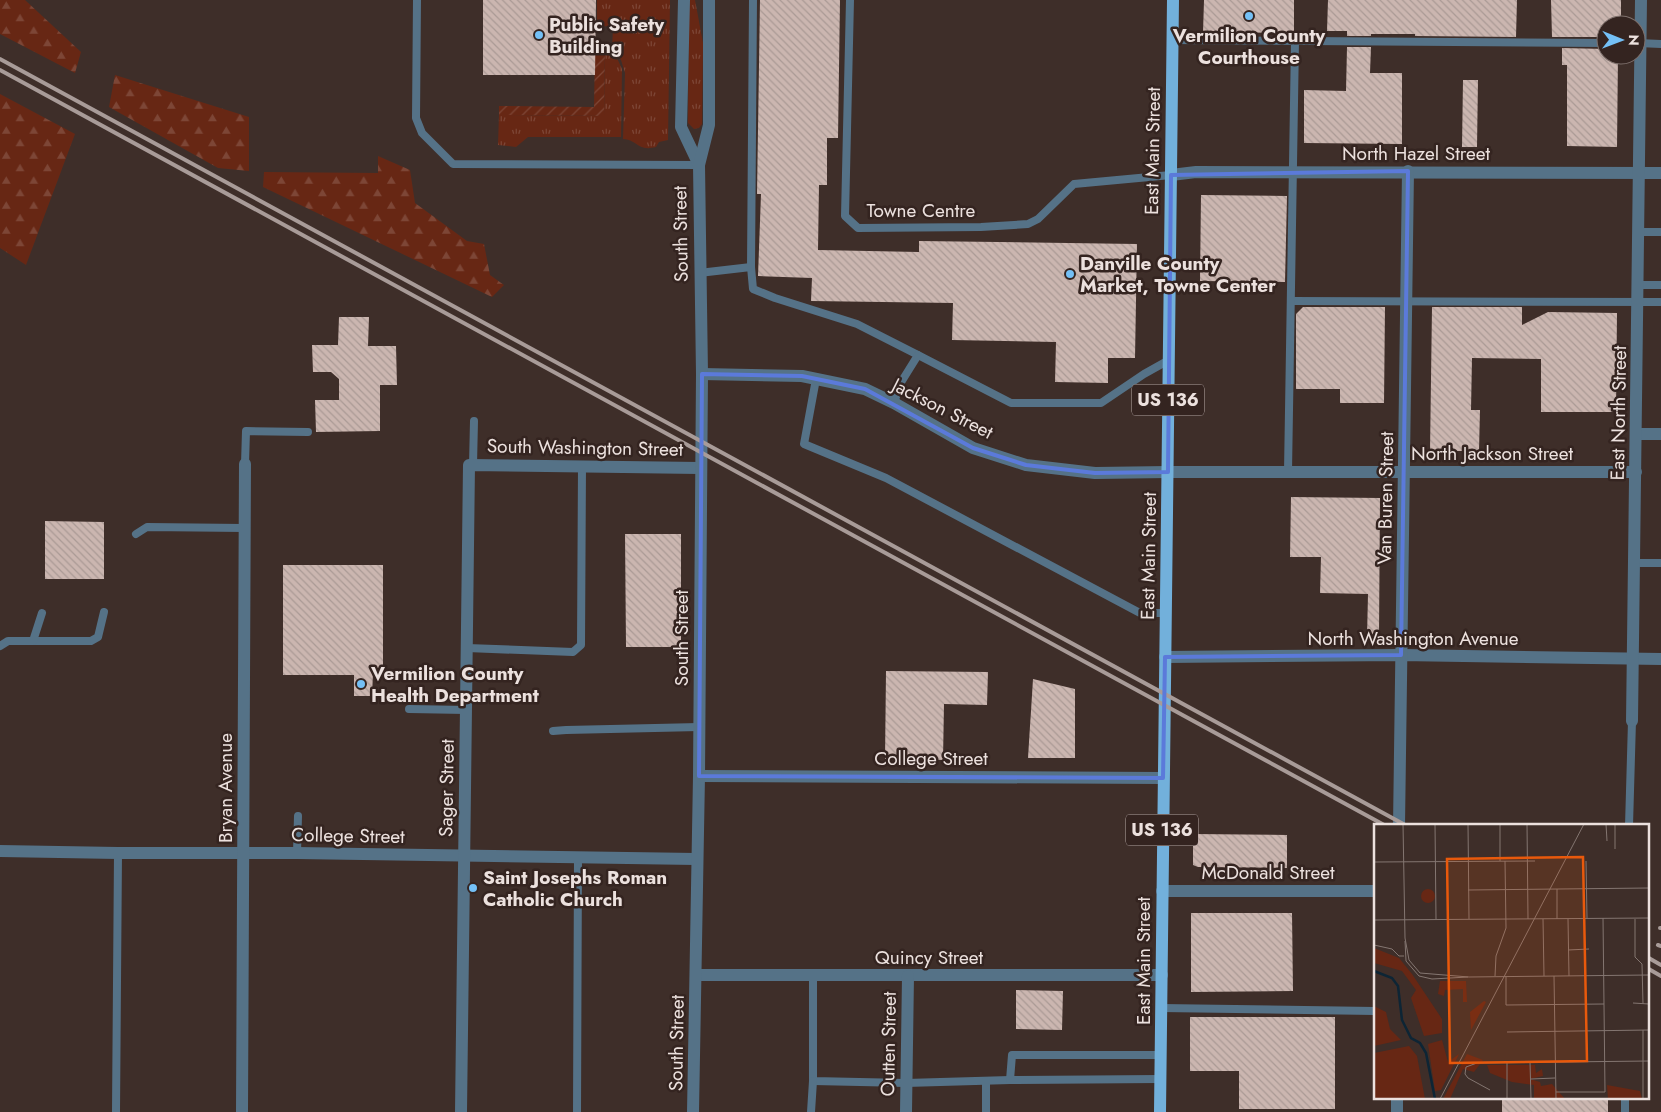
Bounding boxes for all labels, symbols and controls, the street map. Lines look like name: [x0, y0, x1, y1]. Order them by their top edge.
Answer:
marker: Vermilion County Courthouse: [1243, 10, 1255, 22]
place label: Public Safety Building: [549, 11, 665, 60]
north arrow: [1596, 15, 1646, 65]
place label: Vermilion County Courthouse: [1172, 22, 1326, 71]
marker: Public Safety Building: [533, 29, 545, 41]
text: N: [1624, 34, 1644, 46]
street label: East Main Street: [1138, 86, 1167, 215]
street label: North Hazel Street: [1342, 140, 1491, 167]
street label: South Street: [666, 185, 695, 282]
street label: Towne Centre: [867, 197, 976, 224]
place label: Danville County Market, Towne Center: [1080, 250, 1276, 299]
marker: Danville County Market, Towne Center: [1064, 268, 1076, 280]
street label: East North Street: [1604, 345, 1633, 481]
street label: Jackson Street: [885, 370, 998, 446]
road number: US 136: [1132, 384, 1204, 416]
street label: Van Buren Street: [1371, 431, 1400, 565]
street label: South Washington Street: [487, 432, 684, 463]
street label: North Jackson Street: [1411, 440, 1573, 467]
street label: East Main Street: [1134, 491, 1163, 620]
street label: South Street: [668, 589, 695, 686]
street label: North Washington Avenue: [1307, 625, 1519, 652]
place label: Vermilion County Health Department: [370, 660, 539, 709]
marker: Vermilion County Health Department: [355, 678, 367, 690]
street label: Bryan Avenue: [212, 733, 239, 843]
street label: Sager Street: [432, 738, 461, 837]
street label: College Street: [874, 745, 988, 772]
road number: US 136: [1126, 814, 1198, 846]
street label: College Street: [291, 821, 405, 850]
inset map: [1374, 824, 1648, 1100]
street label: McDonald Street: [1201, 859, 1335, 886]
place label: Saint Josephs Roman Catholic Church: [483, 864, 667, 913]
marker: Saint Josephs Roman Catholic Church: [467, 882, 479, 894]
street label: East Main Street: [1130, 897, 1157, 1025]
street label: Quincy Street: [875, 944, 984, 971]
street label: Outten Street: [874, 991, 903, 1097]
street label: South Street: [662, 994, 691, 1091]

